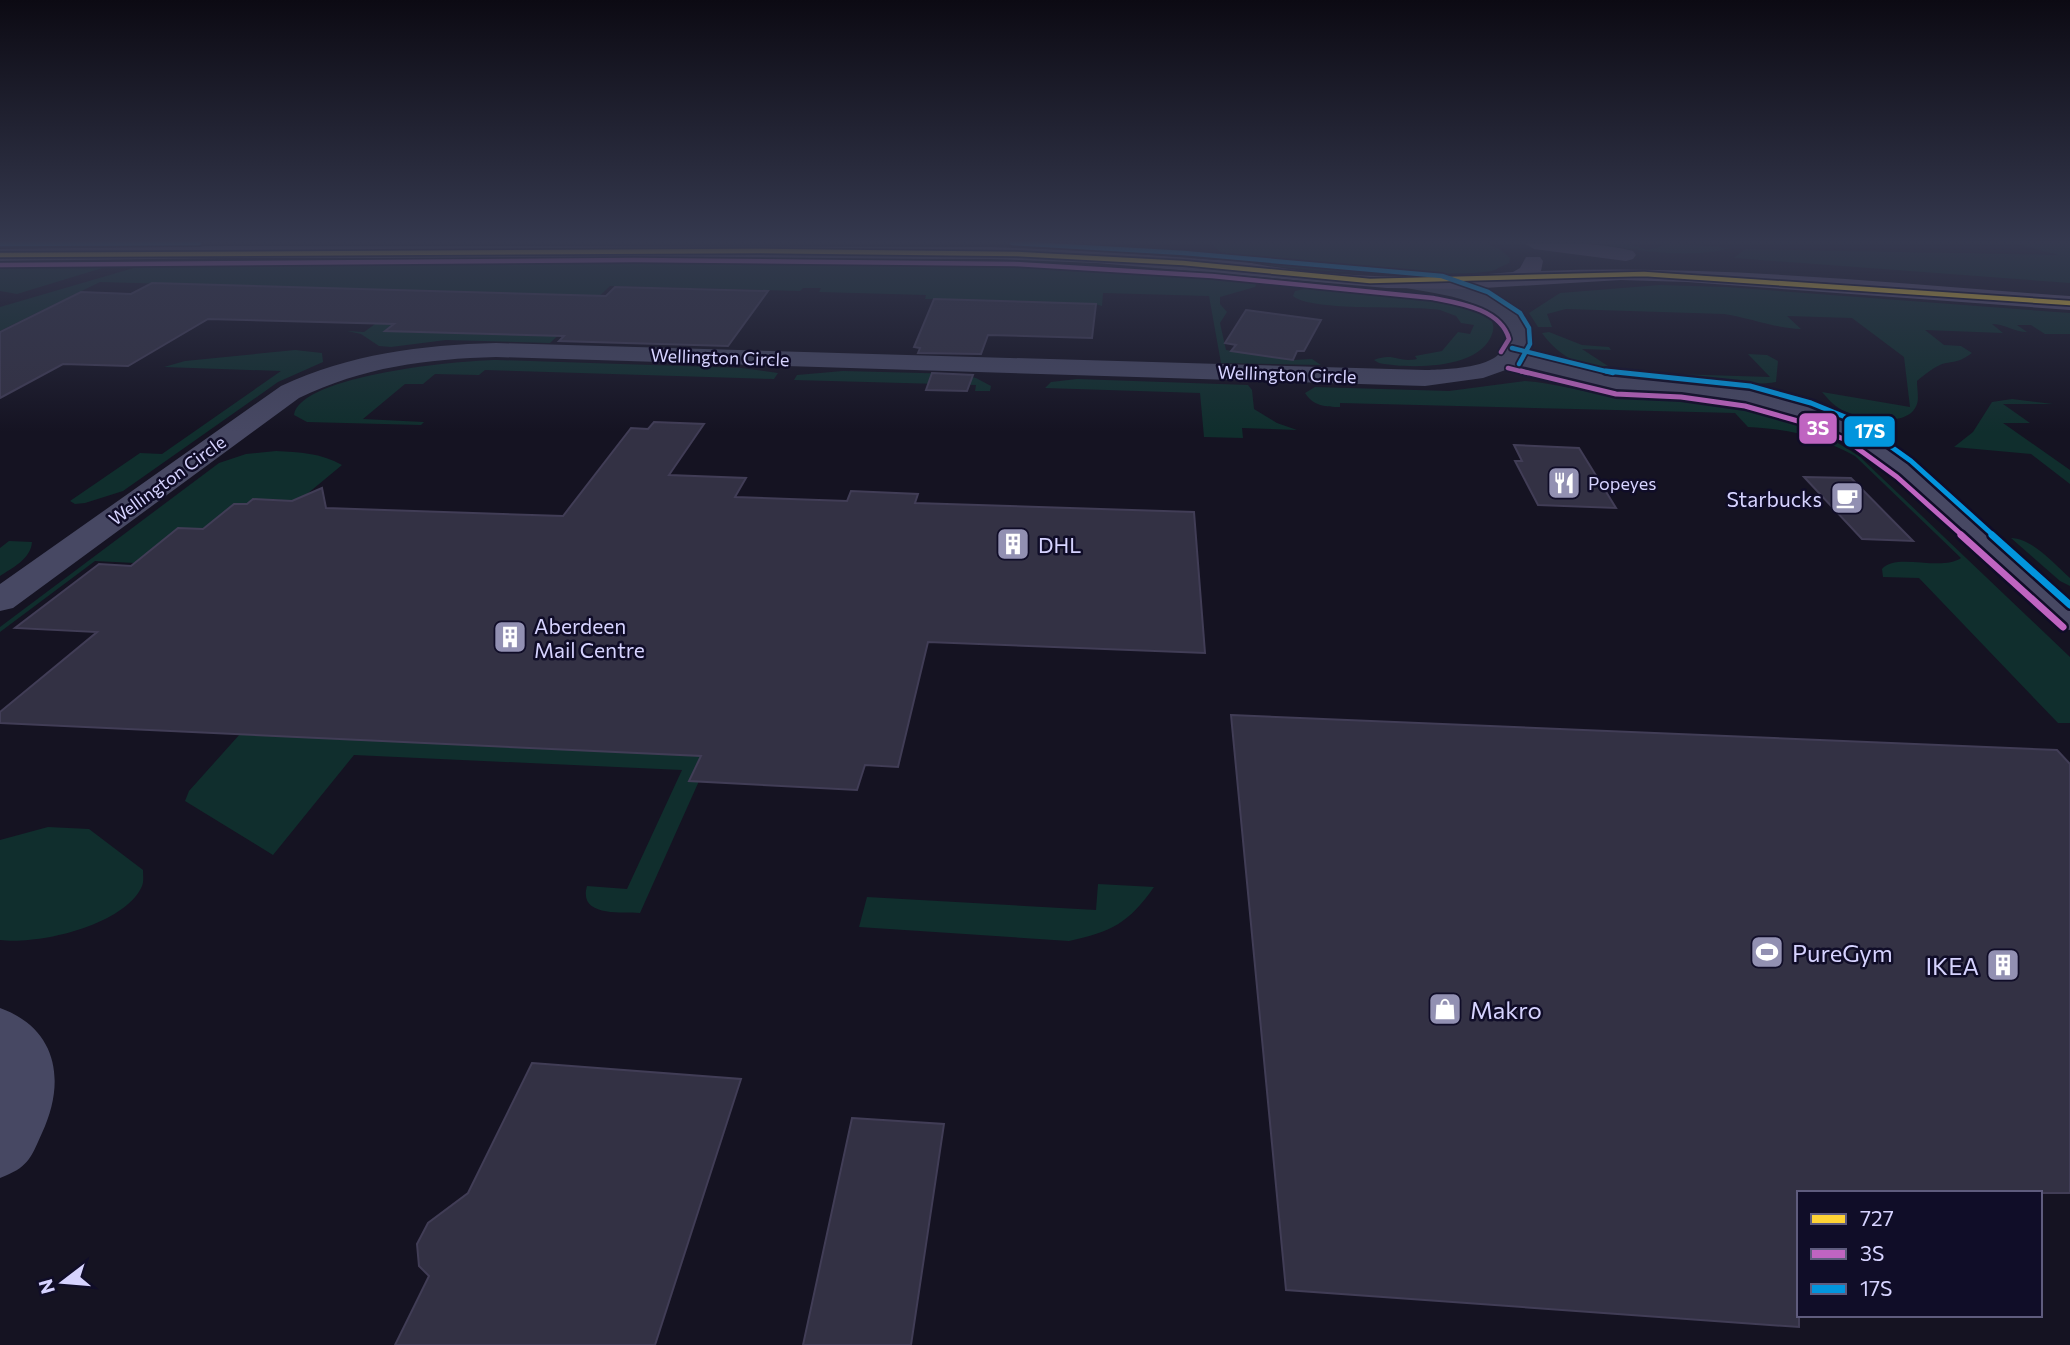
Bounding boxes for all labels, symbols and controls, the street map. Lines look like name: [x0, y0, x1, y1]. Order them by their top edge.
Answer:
street label: Wellington Circle: [650, 344, 790, 370]
street label: Wellington Circle: [1217, 361, 1357, 387]
line badge: 3S: [1798, 412, 1838, 445]
line badge: 17S: [1843, 415, 1896, 448]
text: 3S: [1807, 416, 1829, 439]
text: 17S: [1855, 419, 1885, 442]
street label: Wellington Circle: [104, 430, 230, 530]
restaurant icon: Popeyes: [1545, 464, 1583, 502]
place label: Popeyes: [1588, 472, 1656, 494]
cafe icon: Starbucks: [1828, 479, 1866, 517]
place label: Starbucks: [1726, 486, 1822, 511]
building icon: DHL: [994, 525, 1032, 563]
place label: DHL: [1038, 532, 1081, 557]
place label: Aberdeen Mail Centre: [534, 613, 645, 662]
building icon: Aberdeen Mail Centre: [491, 618, 529, 656]
sports icon: PureGym: [1748, 933, 1786, 971]
place label: PureGym: [1792, 938, 1893, 967]
building icon: IKEA: [1984, 946, 2022, 984]
place label: IKEA: [1925, 951, 1979, 980]
shop icon: Makro: [1426, 990, 1464, 1028]
place label: Makro: [1470, 995, 1542, 1024]
legend: [1797, 1191, 2042, 1317]
text: 727: [1860, 1205, 1894, 1230]
text: 3S: [1860, 1240, 1884, 1265]
north arrow: [28, 1247, 98, 1317]
text: 17S: [1860, 1275, 1892, 1300]
text: N: [33, 1277, 59, 1297]

